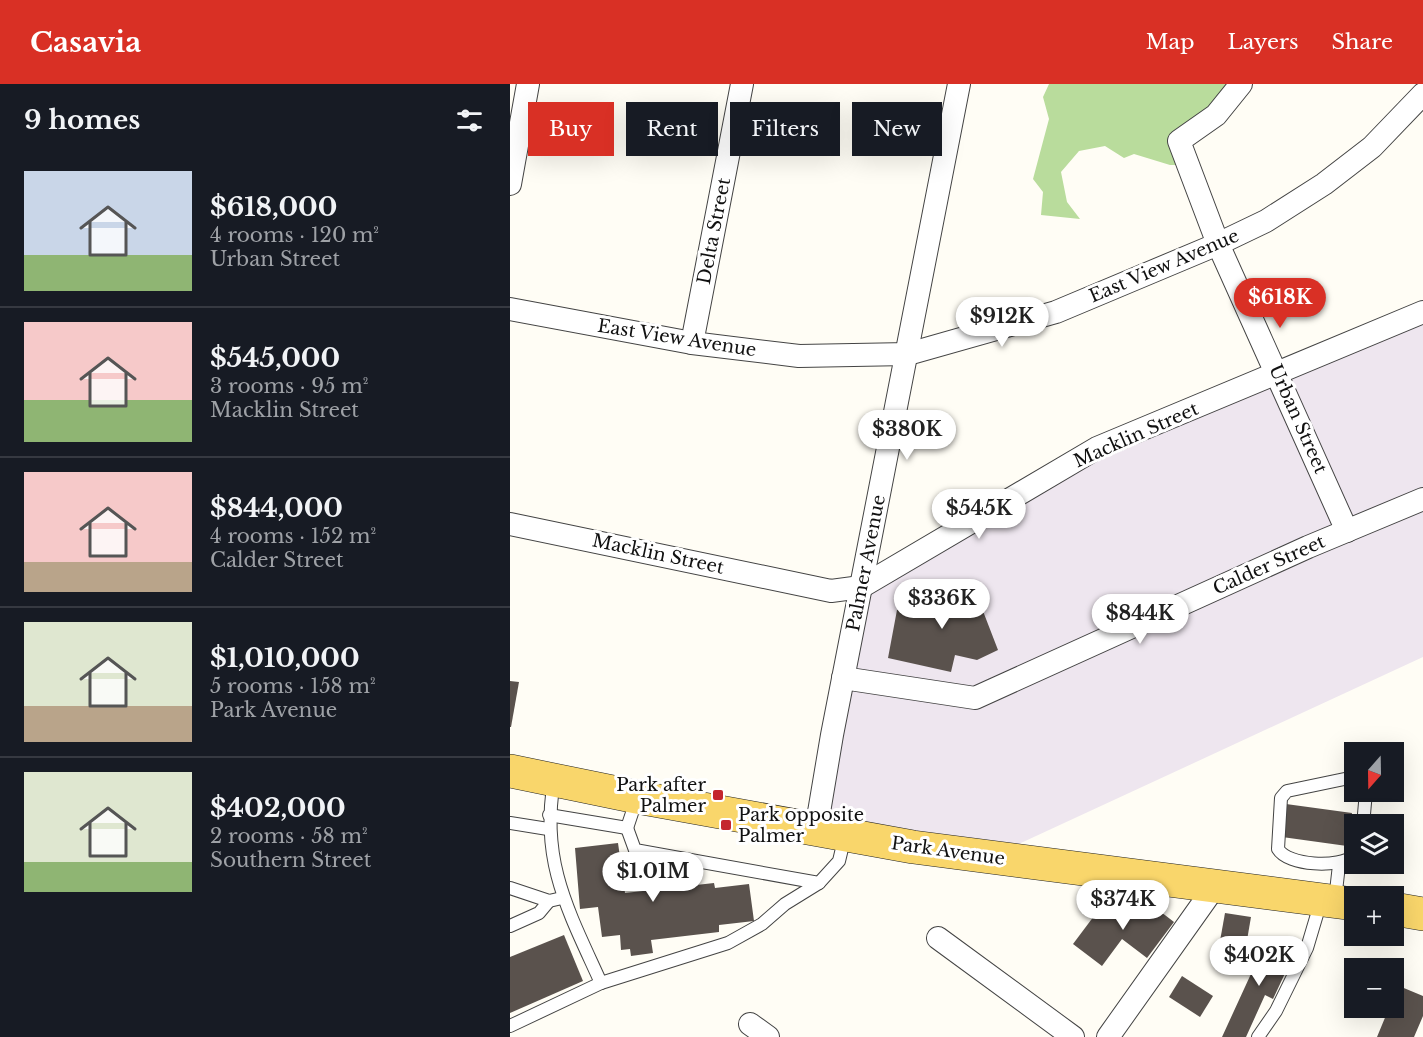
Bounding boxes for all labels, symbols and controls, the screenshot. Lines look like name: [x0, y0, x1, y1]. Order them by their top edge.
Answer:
text: Casavia: [30, 25, 141, 60]
text: Map: [1146, 29, 1195, 55]
text: Layers: [1228, 29, 1299, 55]
text: Share: [1332, 29, 1393, 55]
chip: Buy: [528, 102, 614, 156]
chip: Rent: [626, 102, 718, 156]
chip: Filters: [730, 102, 840, 156]
chip: New: [852, 102, 942, 156]
text: 9 homes: [24, 104, 140, 136]
icon: filters: [453, 104, 486, 137]
street label: Delta Street: [693, 176, 735, 286]
text: $618,000: [210, 191, 337, 223]
icon: home: [72, 195, 144, 267]
text: 4 rooms · 120 m²: [210, 223, 379, 247]
street label: East View Avenue: [1086, 225, 1242, 307]
text: Urban Street: [210, 247, 340, 271]
pin: $618K: [1238, 278, 1322, 329]
text: $618K: [1248, 285, 1312, 309]
pin: $912K: [960, 297, 1044, 348]
text: $912K: [970, 304, 1034, 328]
street label: East View Avenue: [596, 315, 758, 361]
text: $545,000: [210, 342, 340, 374]
icon: home: [72, 346, 144, 418]
street label: Urban Street: [1264, 361, 1332, 477]
text: 3 rooms · 95 m²: [210, 374, 368, 398]
text: Macklin Street: [210, 398, 359, 422]
street label: Macklin Street: [1070, 398, 1202, 472]
pin: $380K: [865, 410, 949, 461]
text: $380K: [872, 417, 942, 441]
pin: $545K: [937, 489, 1021, 540]
text: $844,000: [210, 492, 343, 524]
street label: Palmer Avenue: [842, 493, 890, 633]
icon: home: [72, 496, 144, 568]
text: $545K: [946, 496, 1012, 520]
text: 4 rooms · 152 m²: [210, 524, 376, 548]
street label: Macklin Street: [590, 529, 726, 579]
street label: Calder Street: [1210, 530, 1329, 599]
text: Calder Street: [210, 548, 344, 572]
pin: $336K: [900, 579, 984, 630]
text: $336K: [908, 586, 976, 610]
pin: $844K: [1098, 594, 1182, 645]
text: $844K: [1106, 601, 1174, 625]
text: $1,010,000: [210, 642, 360, 674]
icon: home: [72, 646, 144, 718]
text: 5 rooms · 158 m²: [210, 674, 376, 698]
text: Park Avenue: [210, 698, 337, 722]
north arrow: [1344, 742, 1404, 802]
map controls: [1344, 742, 1404, 1018]
place label: Park after Palmer: [616, 774, 706, 817]
marker: Park after Palmer: [711, 788, 725, 802]
text: $402,000: [210, 792, 346, 824]
icon: home: [72, 796, 144, 868]
place label: Park opposite Palmer: [738, 804, 864, 847]
button: layers: [1344, 814, 1404, 874]
marker: Park opposite Palmer: [719, 818, 733, 832]
text: 2 rooms · 58 m²: [210, 824, 368, 848]
street label: Park Avenue: [890, 832, 1006, 870]
text: Southern Street: [210, 848, 371, 872]
pin: $1.01M: [604, 852, 702, 903]
text: $1.01M: [616, 859, 690, 883]
pin: $374K: [1081, 880, 1165, 931]
button: +: [1344, 886, 1404, 946]
text: $374K: [1090, 887, 1156, 911]
pin: $402K: [1217, 936, 1301, 987]
text: $402K: [1224, 943, 1294, 967]
button: −: [1344, 958, 1404, 1018]

